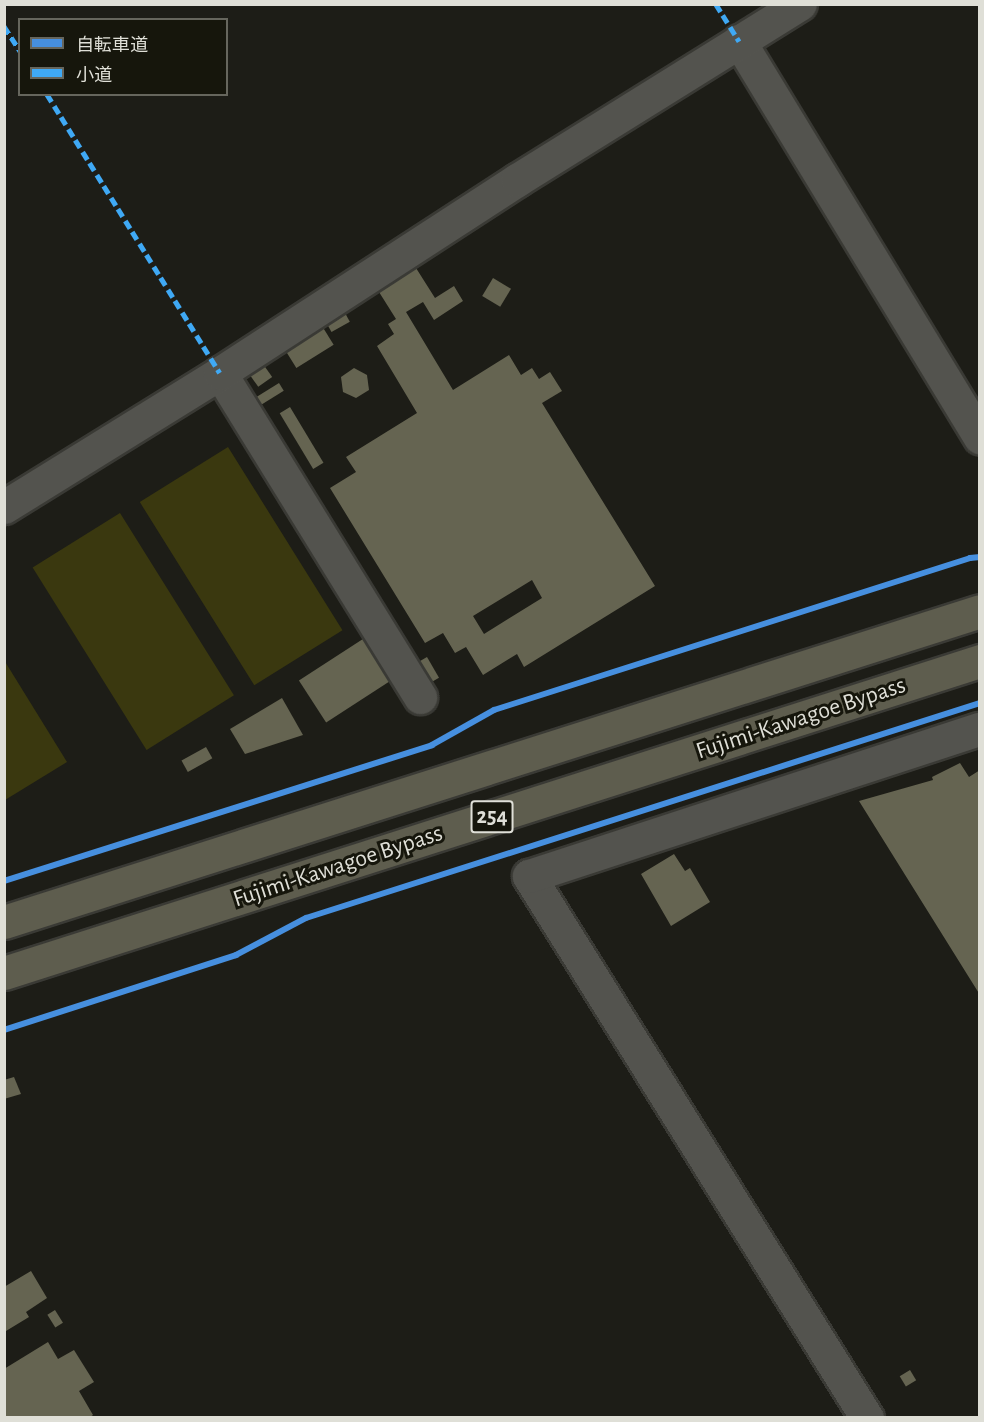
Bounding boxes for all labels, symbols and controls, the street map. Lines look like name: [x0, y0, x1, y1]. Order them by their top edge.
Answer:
legend: [18, 18, 228, 96]
text: 自転車道: [76, 37, 148, 55]
text: 小道: [76, 67, 112, 85]
street label: Fujimi-Kawagoe Bypass: [693, 672, 909, 766]
road number: 254: [470, 798, 514, 836]
street label: Fujimi-Kawagoe Bypass: [230, 820, 446, 914]

